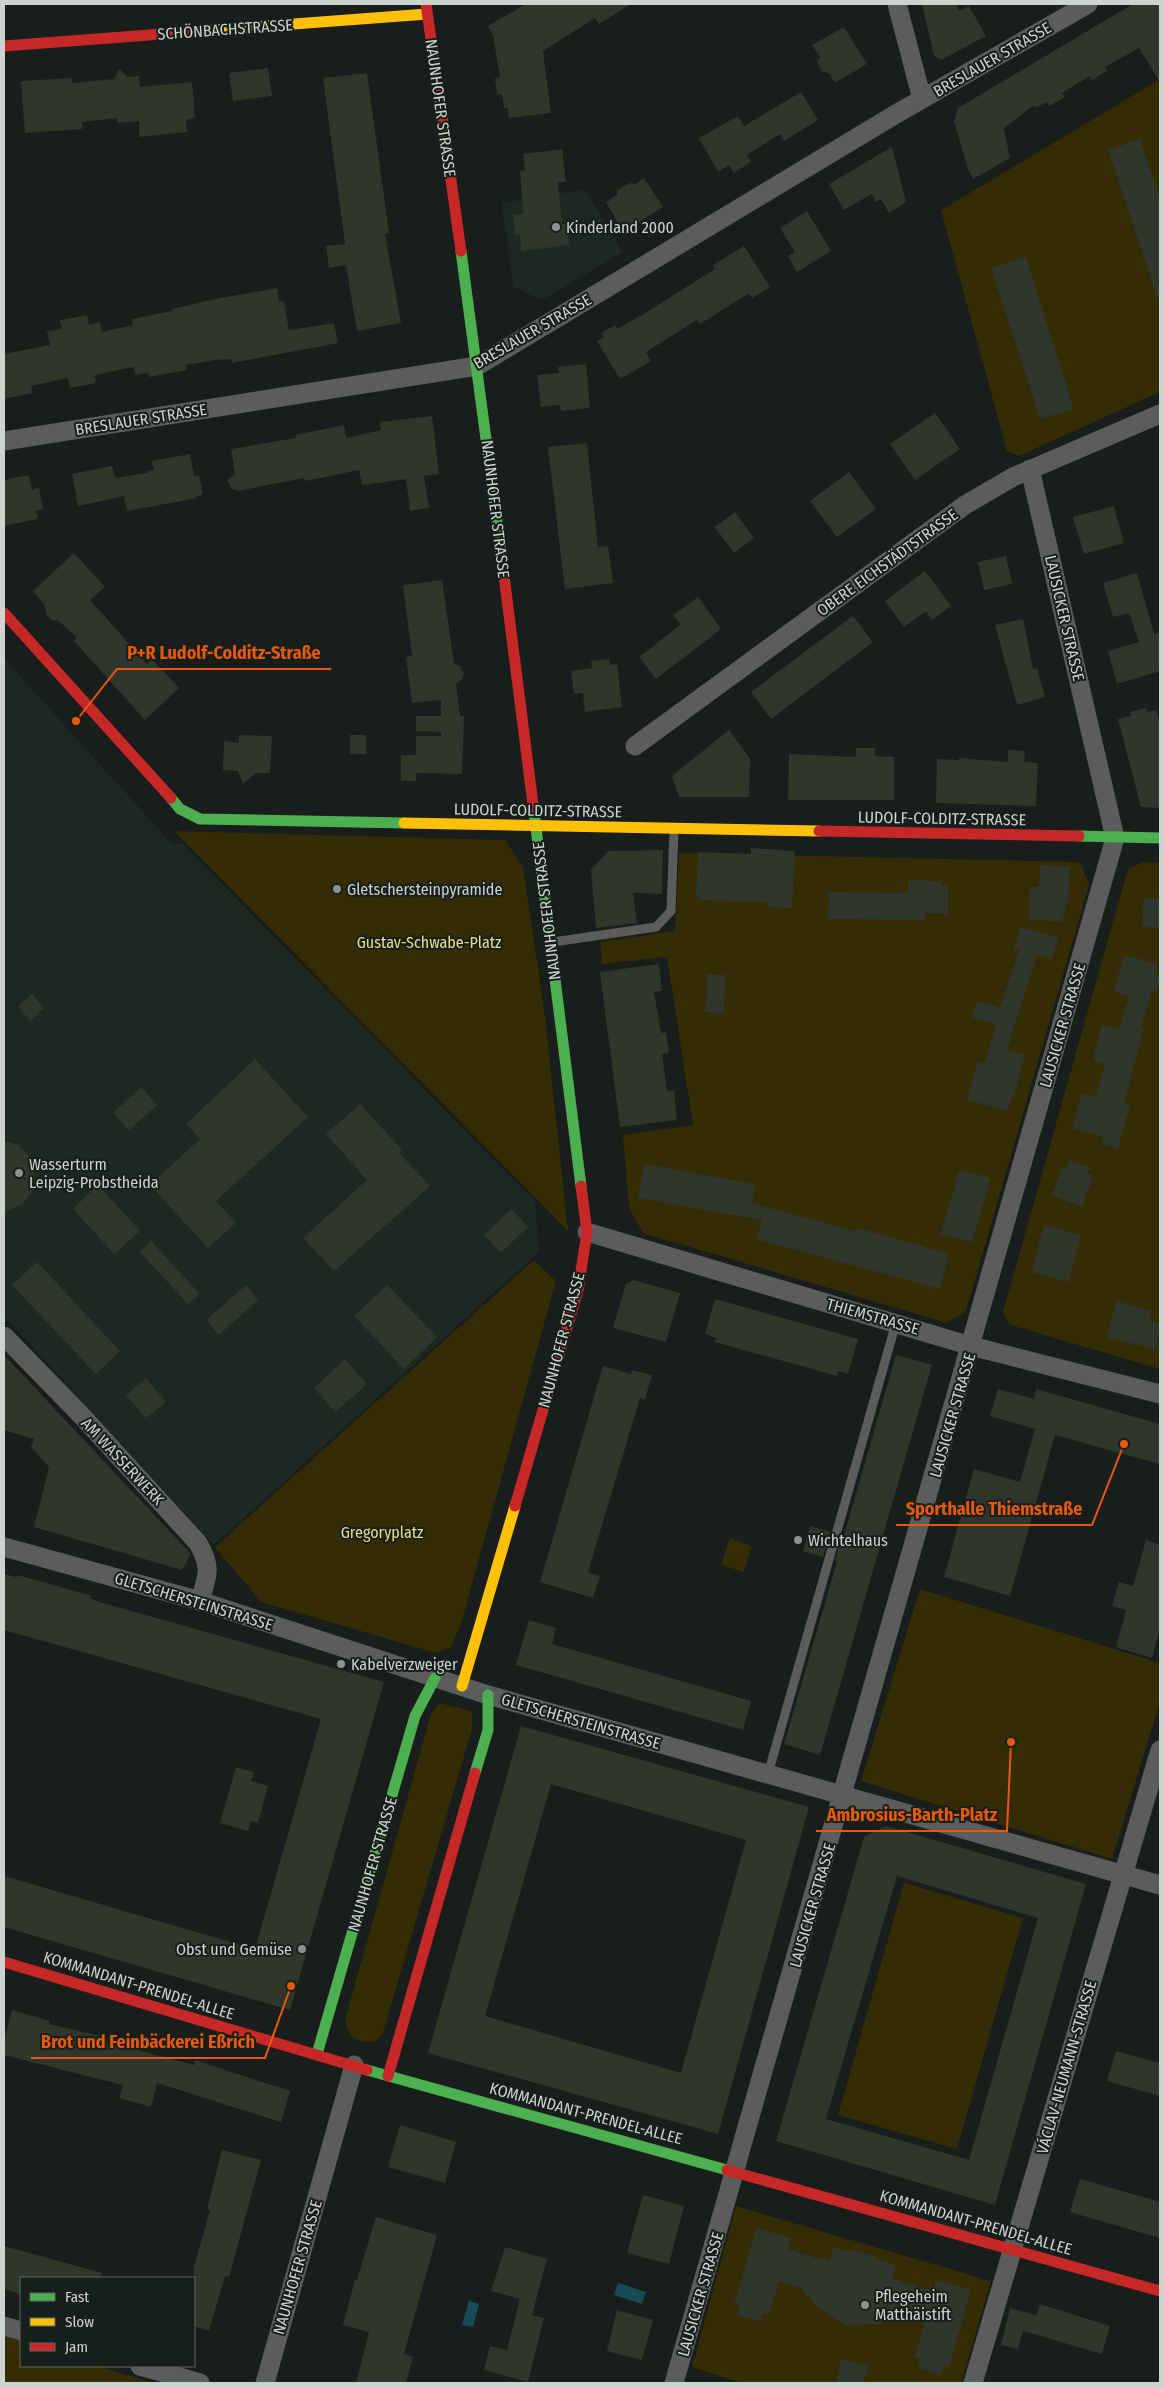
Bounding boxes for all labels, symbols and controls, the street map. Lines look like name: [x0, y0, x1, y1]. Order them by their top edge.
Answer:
street label: SCHÖNBACHSTRASSE: [157, 15, 293, 44]
street label: BRESLAUER STRASSE: [930, 18, 1055, 101]
street label: NAUNHOFER STRASSE: [421, 38, 460, 178]
place label: Kinderland 2000: [566, 218, 674, 237]
marker: Kinderland 2000: [550, 221, 562, 233]
street label: BRESLAUER STRASSE: [470, 290, 595, 373]
street label: BRESLAUER STRASSE: [74, 400, 208, 439]
street label: NAUNHOFER STRASSE: [478, 439, 513, 579]
street label: OBERE EICHSTÄDTSTRASSE: [813, 505, 961, 620]
street label: LAUSICKER STRASSE: [1041, 553, 1088, 683]
callout: P+R Ludolf-Colditz-Straße: [117, 636, 331, 669]
text: P+R Ludolf-Colditz-Straße: [127, 642, 321, 664]
street label: LUDOLF-COLDITZ-STRASSE: [454, 800, 622, 821]
street label: LUDOLF-COLDITZ-STRASSE: [858, 808, 1026, 829]
street label: NAUNHOFER STRASSE: [529, 841, 564, 981]
place label: Gletschersteinpyramide: [347, 880, 502, 899]
marker: Gletschersteinpyramide: [331, 883, 343, 895]
park label: Gustav-Schwabe-Platz: [357, 933, 501, 952]
street label: LAUSICKER STRASSE: [1036, 961, 1089, 1090]
place label: Wasserturm Leipzig-Probstheida: [29, 1155, 159, 1192]
marker: Wasserturm Leipzig-Probstheida: [13, 1167, 25, 1179]
street label: NAUNHOFER STRASSE: [534, 1270, 589, 1410]
street label: THIEMSTRASSE: [824, 1294, 921, 1339]
street label: LAUSICKER STRASSE: [926, 1351, 979, 1480]
street label: AM WASSERWERK: [77, 1414, 168, 1509]
callout: Sporthalle Thiemstraße: [896, 1492, 1092, 1525]
text: Sporthalle Thiemstraße: [906, 1498, 1082, 1520]
park label: Gregoryplatz: [341, 1523, 423, 1542]
place label: Wichtelhaus: [808, 1531, 888, 1550]
marker: Wichtelhaus: [792, 1534, 804, 1546]
street label: GLETSCHERSTEINSTRASSE: [112, 1568, 275, 1635]
place label: Kabelverzweiger: [351, 1655, 458, 1674]
marker: Kabelverzweiger: [335, 1658, 347, 1670]
street label: GLETSCHERSTEINSTRASSE: [499, 1690, 663, 1753]
street label: NAUNHOFER STRASSE: [344, 1795, 401, 1934]
callout: Ambrosius-Barth-Platz: [816, 1798, 1007, 1831]
text: Ambrosius-Barth-Platz: [826, 1804, 998, 1826]
street label: LAUSICKER STRASSE: [786, 1841, 839, 1970]
place label: Obst und Gemüse: [176, 1940, 292, 1959]
marker: Obst und Gemüse: [296, 1943, 308, 1955]
street label: KOMMANDANT-PRENDEL-ALLEE: [41, 1947, 237, 2024]
street label: VÁCLAV-NEUMANN-STRASSE: [1033, 1978, 1100, 2156]
callout: Brot und Feinbäckerei Eßrich: [31, 2025, 265, 2058]
text: Brot und Feinbäckerei Eßrich: [41, 2031, 255, 2053]
street label: KOMMANDANT-PRENDEL-ALLEE: [487, 2079, 684, 2148]
street label: KOMMANDANT-PRENDEL-ALLEE: [878, 2186, 1074, 2259]
street label: NAUNHOFER STRASSE: [269, 2198, 326, 2337]
street label: LAUSICKER STRASSE: [674, 2230, 727, 2359]
legend: [20, 2277, 195, 2367]
place label: Pflegeheim Matthäistift: [875, 2287, 952, 2324]
text: Fast: [65, 2288, 89, 2306]
marker: Pflegeheim Matthäistift: [859, 2299, 871, 2311]
text: Slow: [65, 2313, 94, 2331]
text: Jam: [65, 2338, 88, 2356]

